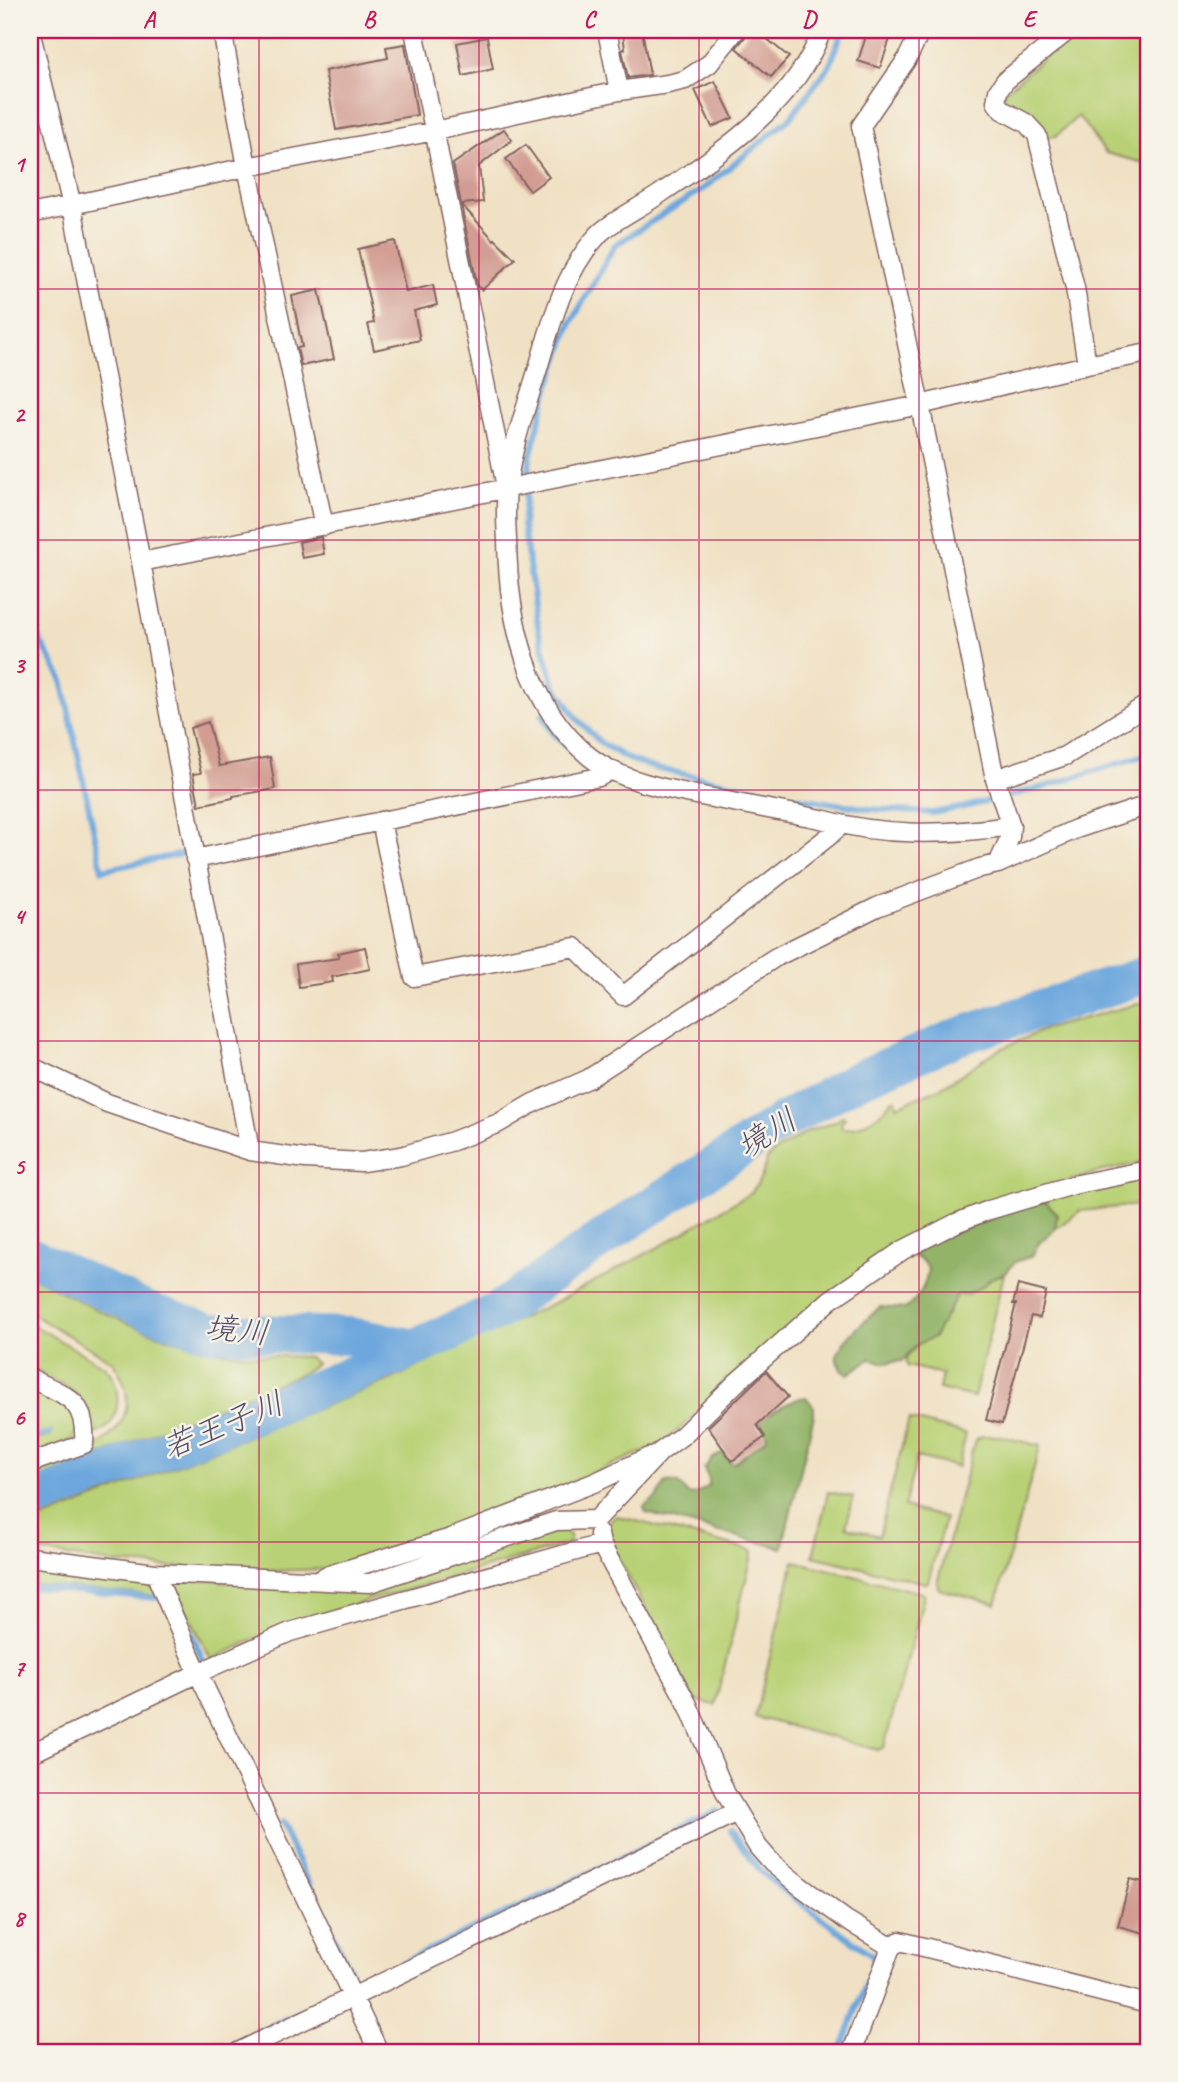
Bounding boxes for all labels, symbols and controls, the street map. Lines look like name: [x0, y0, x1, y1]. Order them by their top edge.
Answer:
text: A: [143, 5, 157, 34]
text: B: [363, 5, 377, 34]
text: C: [584, 5, 598, 34]
text: D: [802, 5, 818, 34]
text: E: [1023, 5, 1039, 34]
text: 1: [14, 150, 27, 179]
text: 2: [14, 400, 27, 429]
text: 3: [14, 651, 27, 680]
text: 4: [14, 902, 27, 931]
water label: 境川: [729, 1099, 805, 1167]
text: 5: [14, 1152, 26, 1181]
water label: 境川: [203, 1306, 271, 1354]
water label: 若王子川: [156, 1382, 290, 1468]
text: 6: [14, 1403, 27, 1432]
text: 7: [14, 1654, 27, 1683]
text: 8: [14, 1904, 27, 1933]

